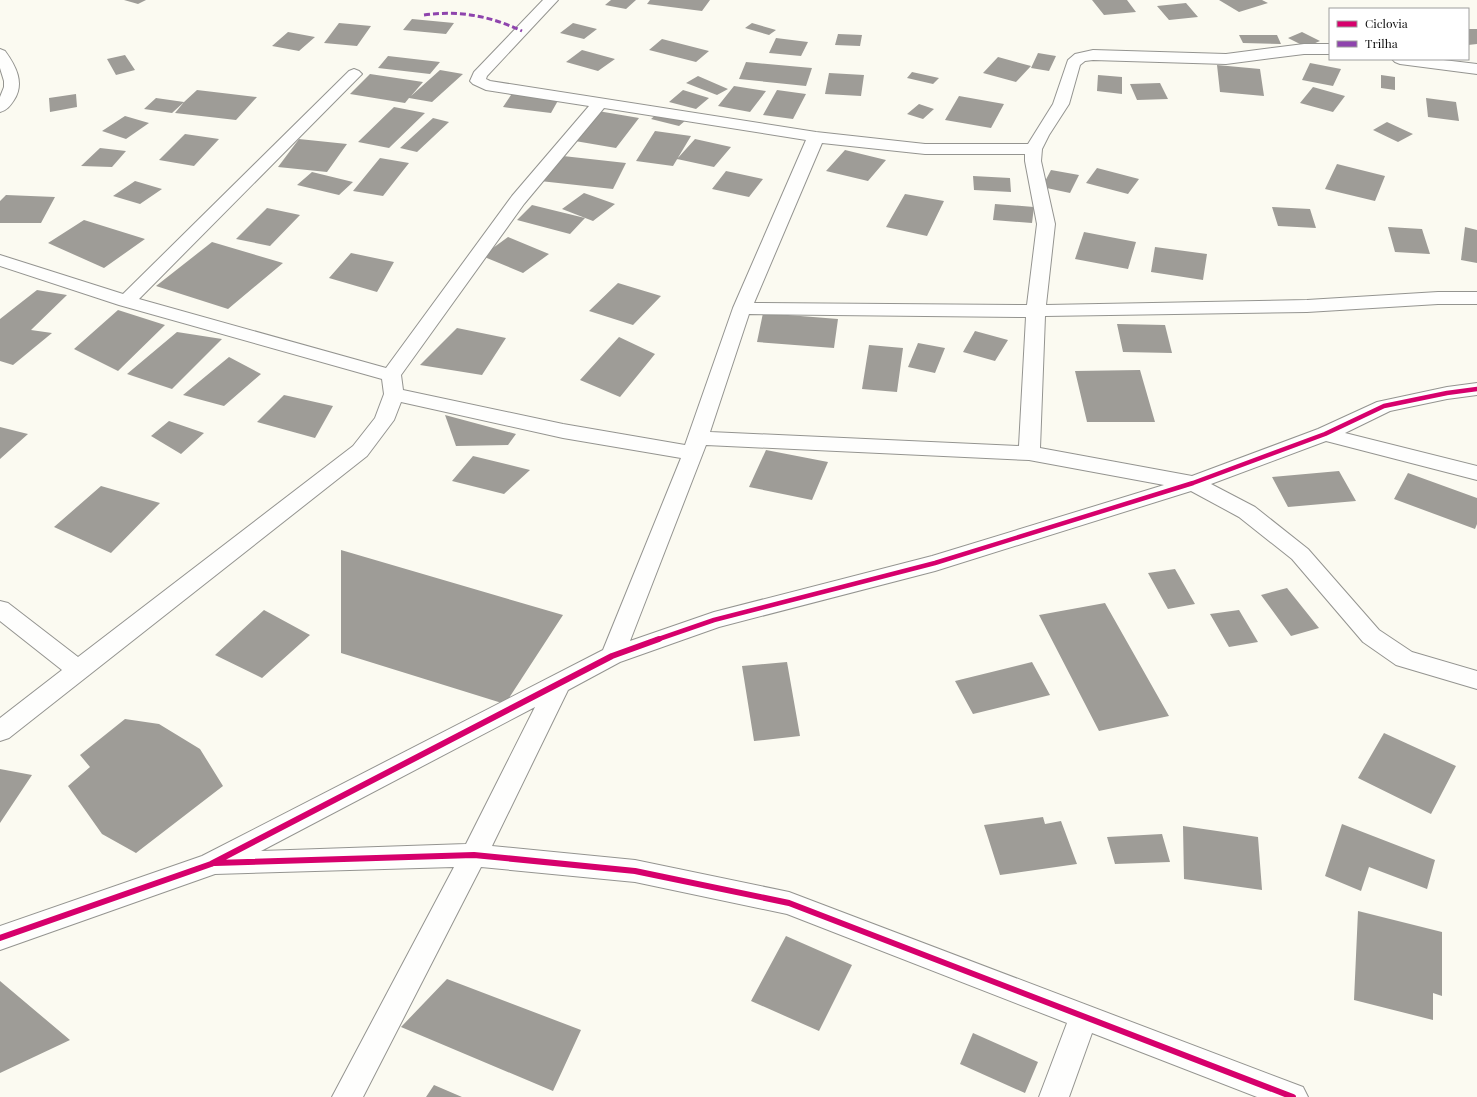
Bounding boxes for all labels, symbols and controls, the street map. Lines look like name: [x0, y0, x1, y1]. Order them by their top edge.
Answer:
legend: [1329, 8, 1469, 60]
text: Ciclovia: [1365, 15, 1408, 31]
text: Trilha: [1365, 35, 1398, 51]

